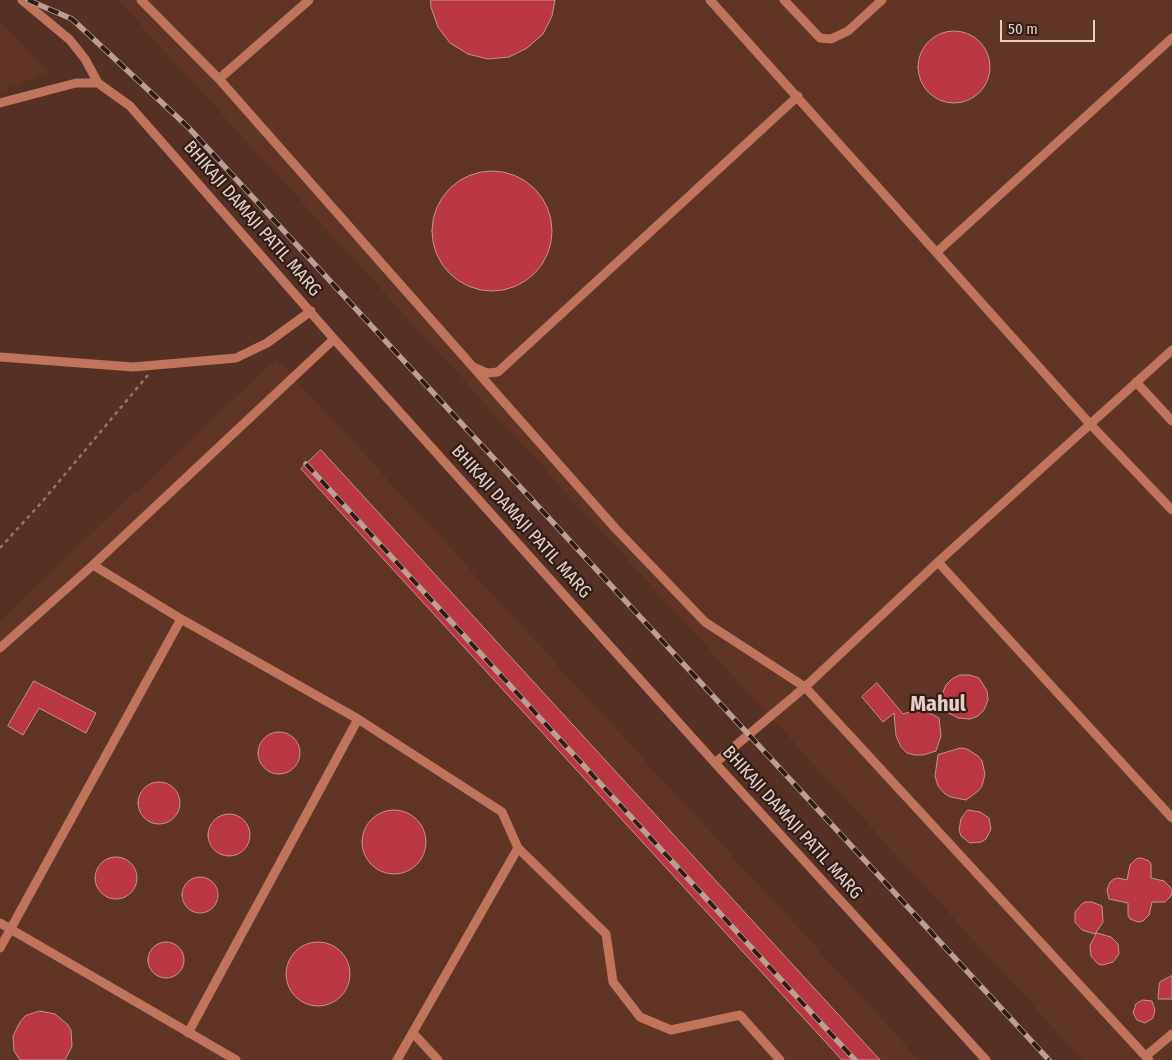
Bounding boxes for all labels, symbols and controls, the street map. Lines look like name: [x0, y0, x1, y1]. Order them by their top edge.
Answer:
scale bar: [1002, 10, 1097, 42]
text: 50 m: [1008, 20, 1038, 38]
street label: BHIKAJI DAMAJI PATIL MARG: [179, 137, 325, 301]
street label: BHIKAJI DAMAJI PATIL MARG: [447, 441, 595, 603]
district label: Mahul: [910, 692, 966, 718]
street label: BHIKAJI DAMAJI PATIL MARG: [718, 742, 866, 904]

